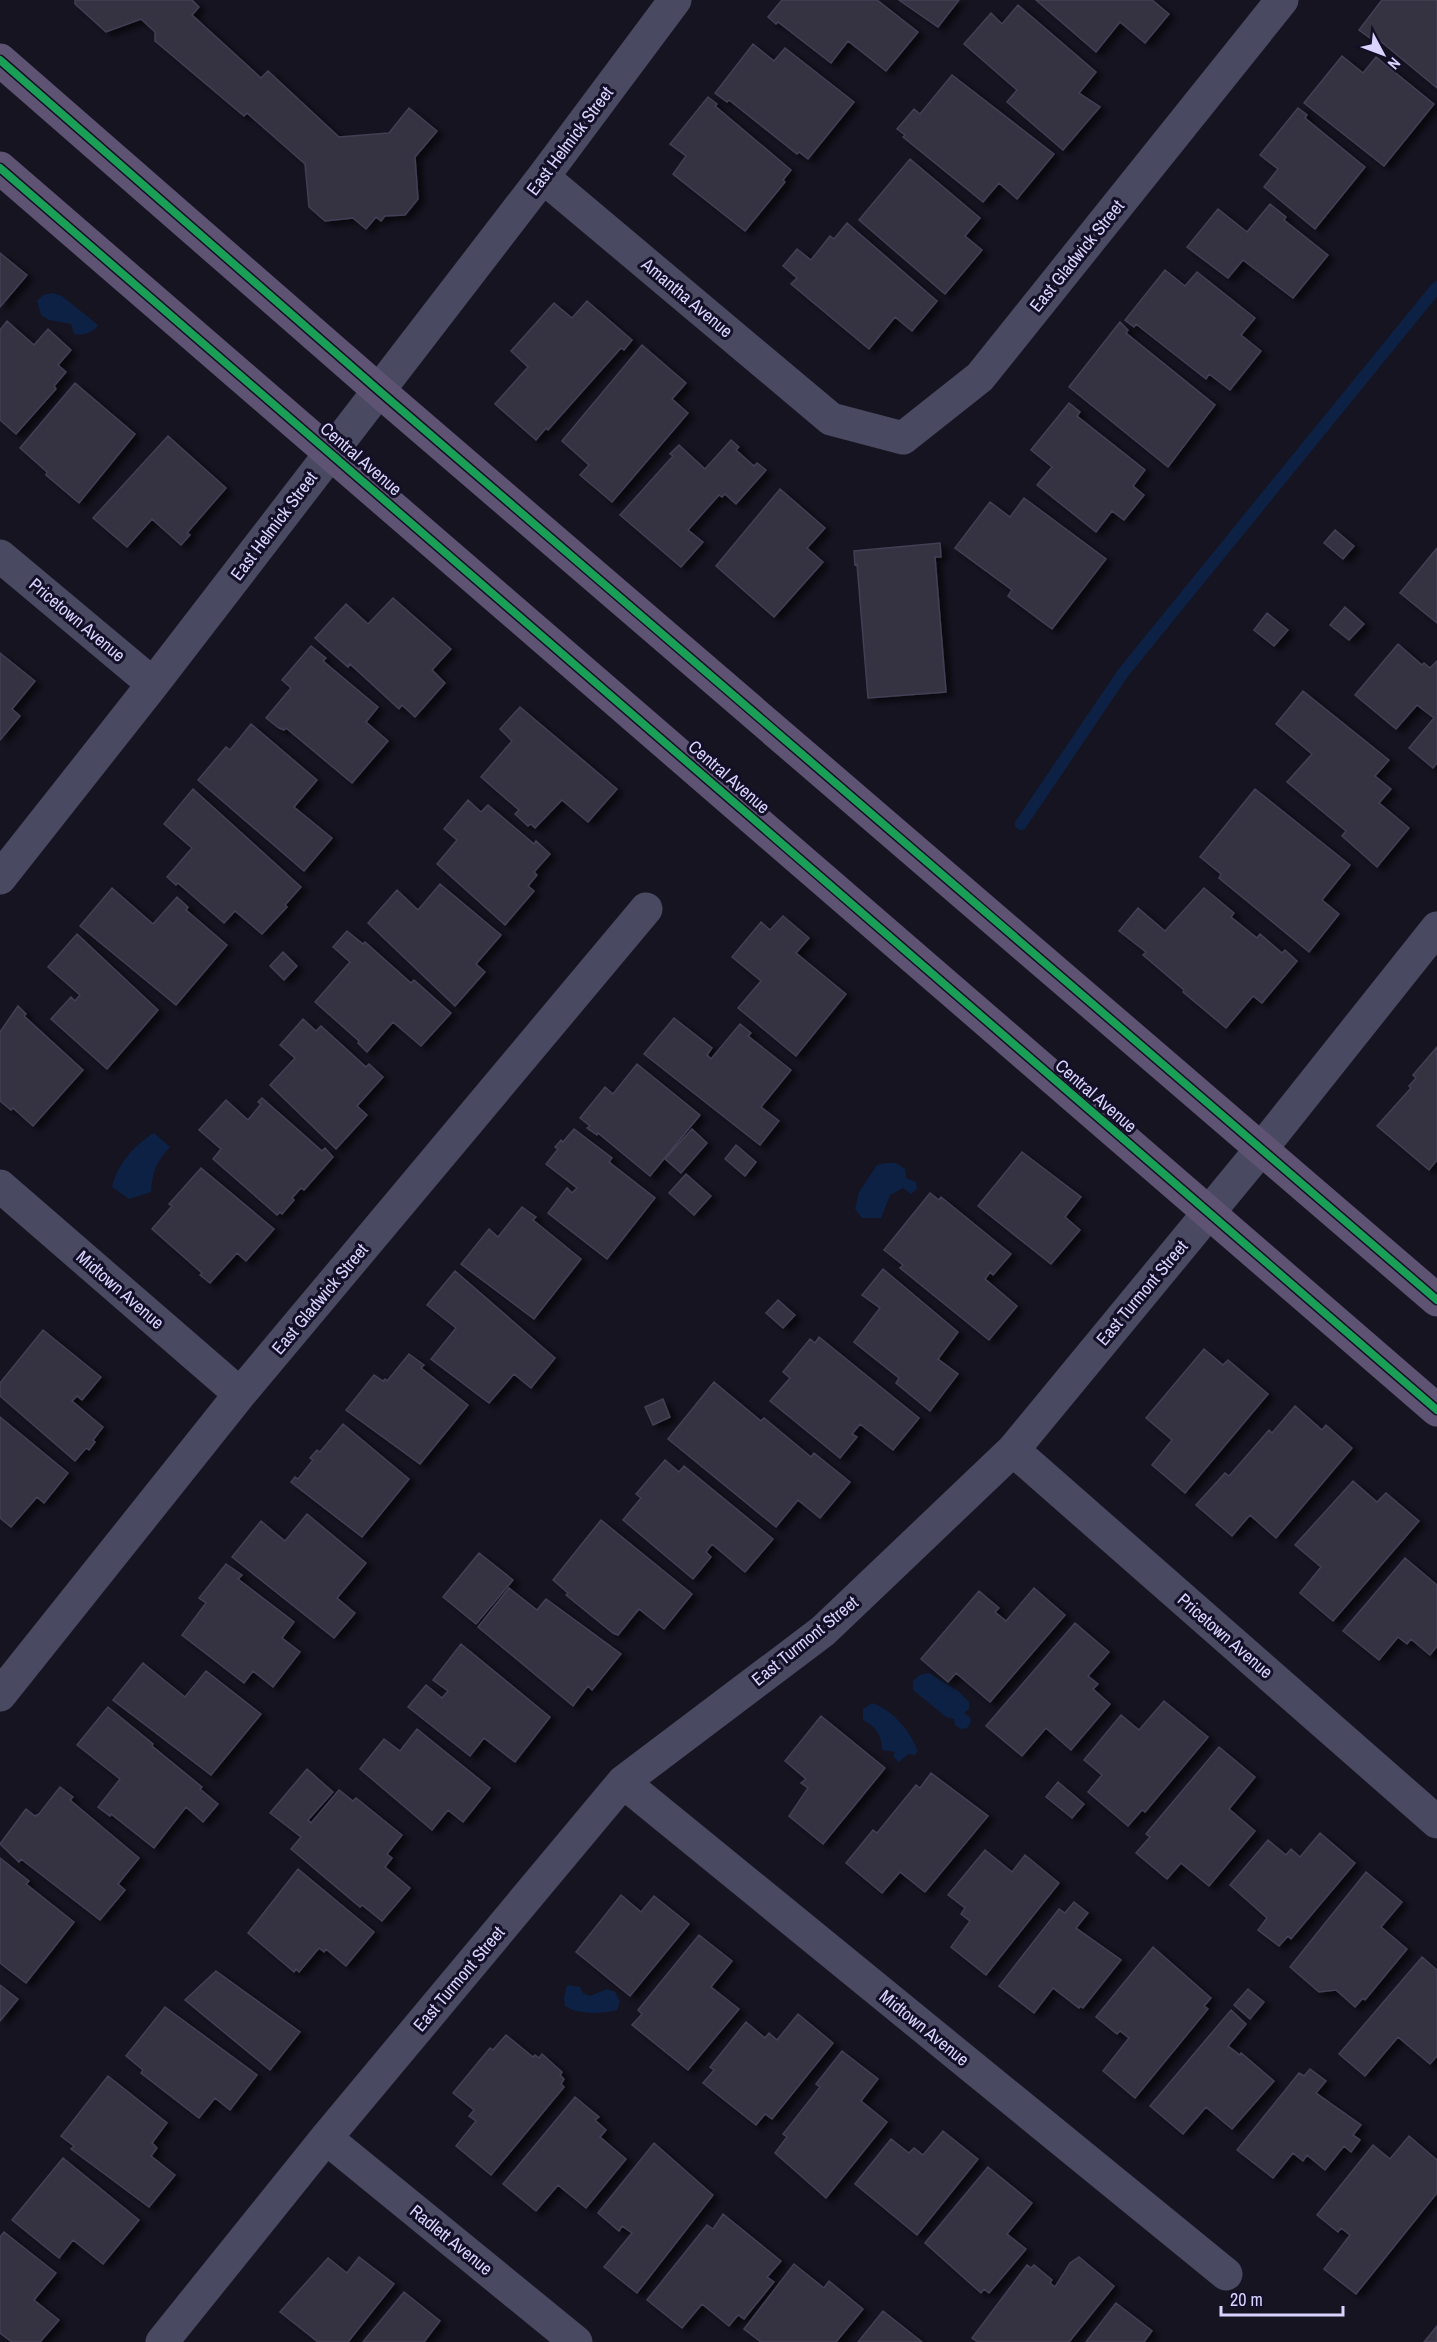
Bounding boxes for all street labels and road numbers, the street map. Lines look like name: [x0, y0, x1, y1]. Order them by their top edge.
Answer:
street label: East Helmick Street: [520, 81, 619, 200]
street label: East Gladwick Street: [1024, 194, 1130, 317]
street label: Amantha Avenue: [636, 251, 738, 343]
street label: Central Avenue: [315, 416, 408, 501]
street label: East Helmick Street: [224, 466, 323, 585]
street label: Pricetown Avenue: [24, 572, 131, 667]
street label: Central Avenue: [683, 734, 776, 819]
street label: Central Avenue: [1050, 1053, 1143, 1138]
street label: East Turmont Street: [1090, 1235, 1193, 1351]
street label: East Gladwick Street: [266, 1238, 373, 1360]
street label: Midtown Avenue: [71, 1244, 170, 1335]
street label: Pricetown Avenue: [1172, 1587, 1278, 1684]
street label: East Turmont Street: [746, 1590, 863, 1691]
street label: East Turmont Street: [407, 1921, 510, 2037]
street label: Midtown Avenue: [874, 1984, 974, 2072]
street label: Radlett Avenue: [405, 2198, 498, 2281]

